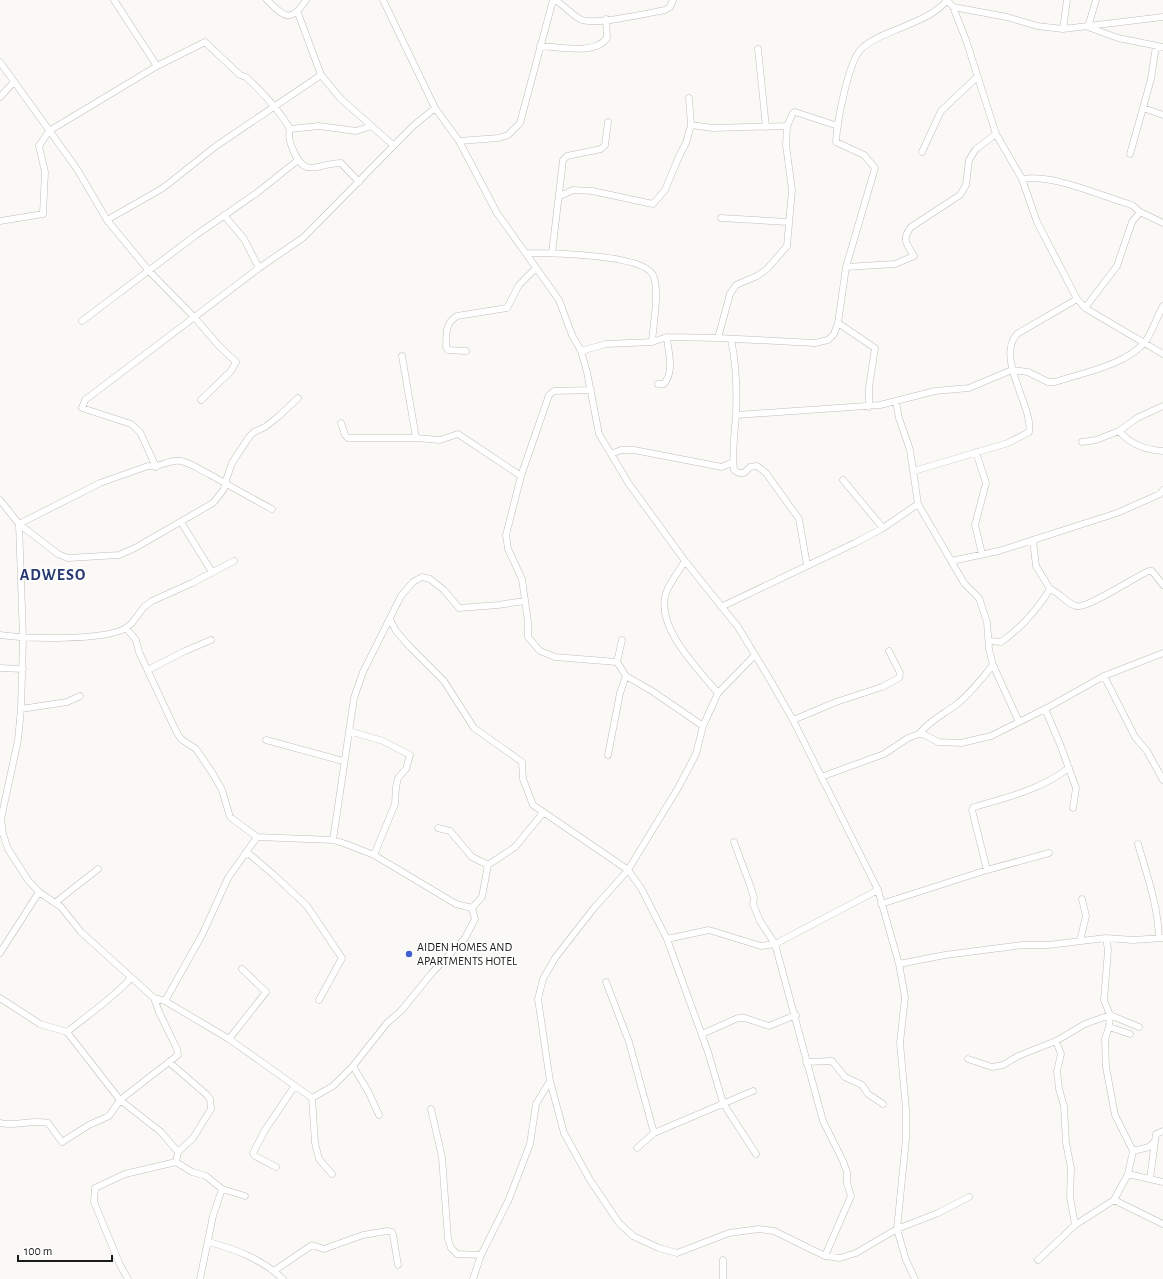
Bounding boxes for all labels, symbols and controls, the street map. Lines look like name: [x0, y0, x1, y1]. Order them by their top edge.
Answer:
district label: ADWESO: [20, 567, 86, 583]
place label: AIDEN HOMES AND APARTMENTS HOTEL: [417, 941, 517, 967]
marker: AIDEN HOMES AND APARTMENTS HOTEL: [404, 949, 414, 959]
scale bar: [18, 1237, 112, 1263]
text: 100 m: [24, 1245, 52, 1257]

